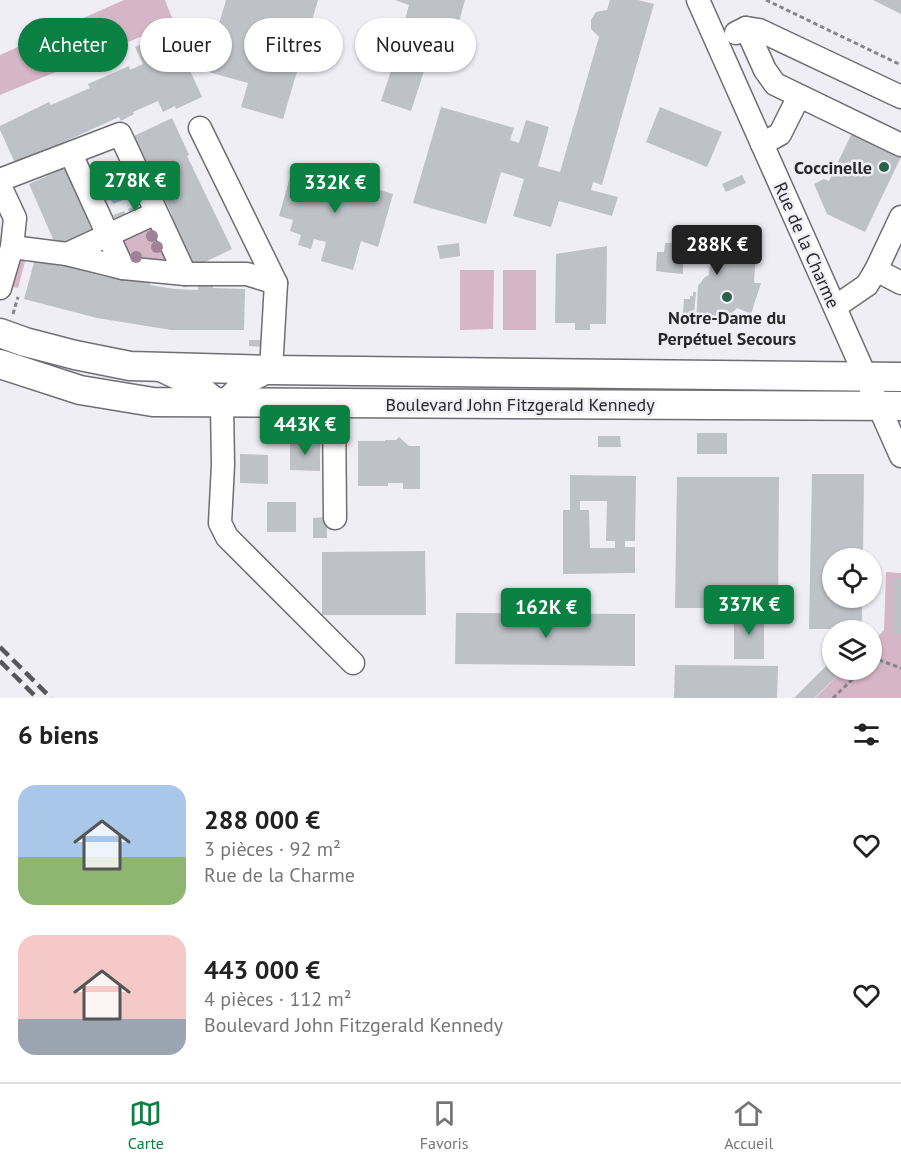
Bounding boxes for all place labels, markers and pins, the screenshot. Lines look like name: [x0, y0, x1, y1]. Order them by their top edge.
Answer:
place label: Coccinelle: [794, 156, 872, 179]
marker: Coccinelle: [877, 160, 891, 174]
pin: 278K €: [86, 161, 184, 212]
pin: 332K €: [286, 163, 384, 214]
pin: 288K €: [668, 225, 766, 276]
marker: Notre-Dame du Perpétuel Secours: [720, 290, 734, 304]
place label: Notre-Dame du Perpétuel Secours: [658, 306, 797, 350]
pin: 443K €: [256, 405, 354, 456]
pin: 337K €: [700, 585, 798, 636]
pin: 162K €: [497, 588, 595, 639]

